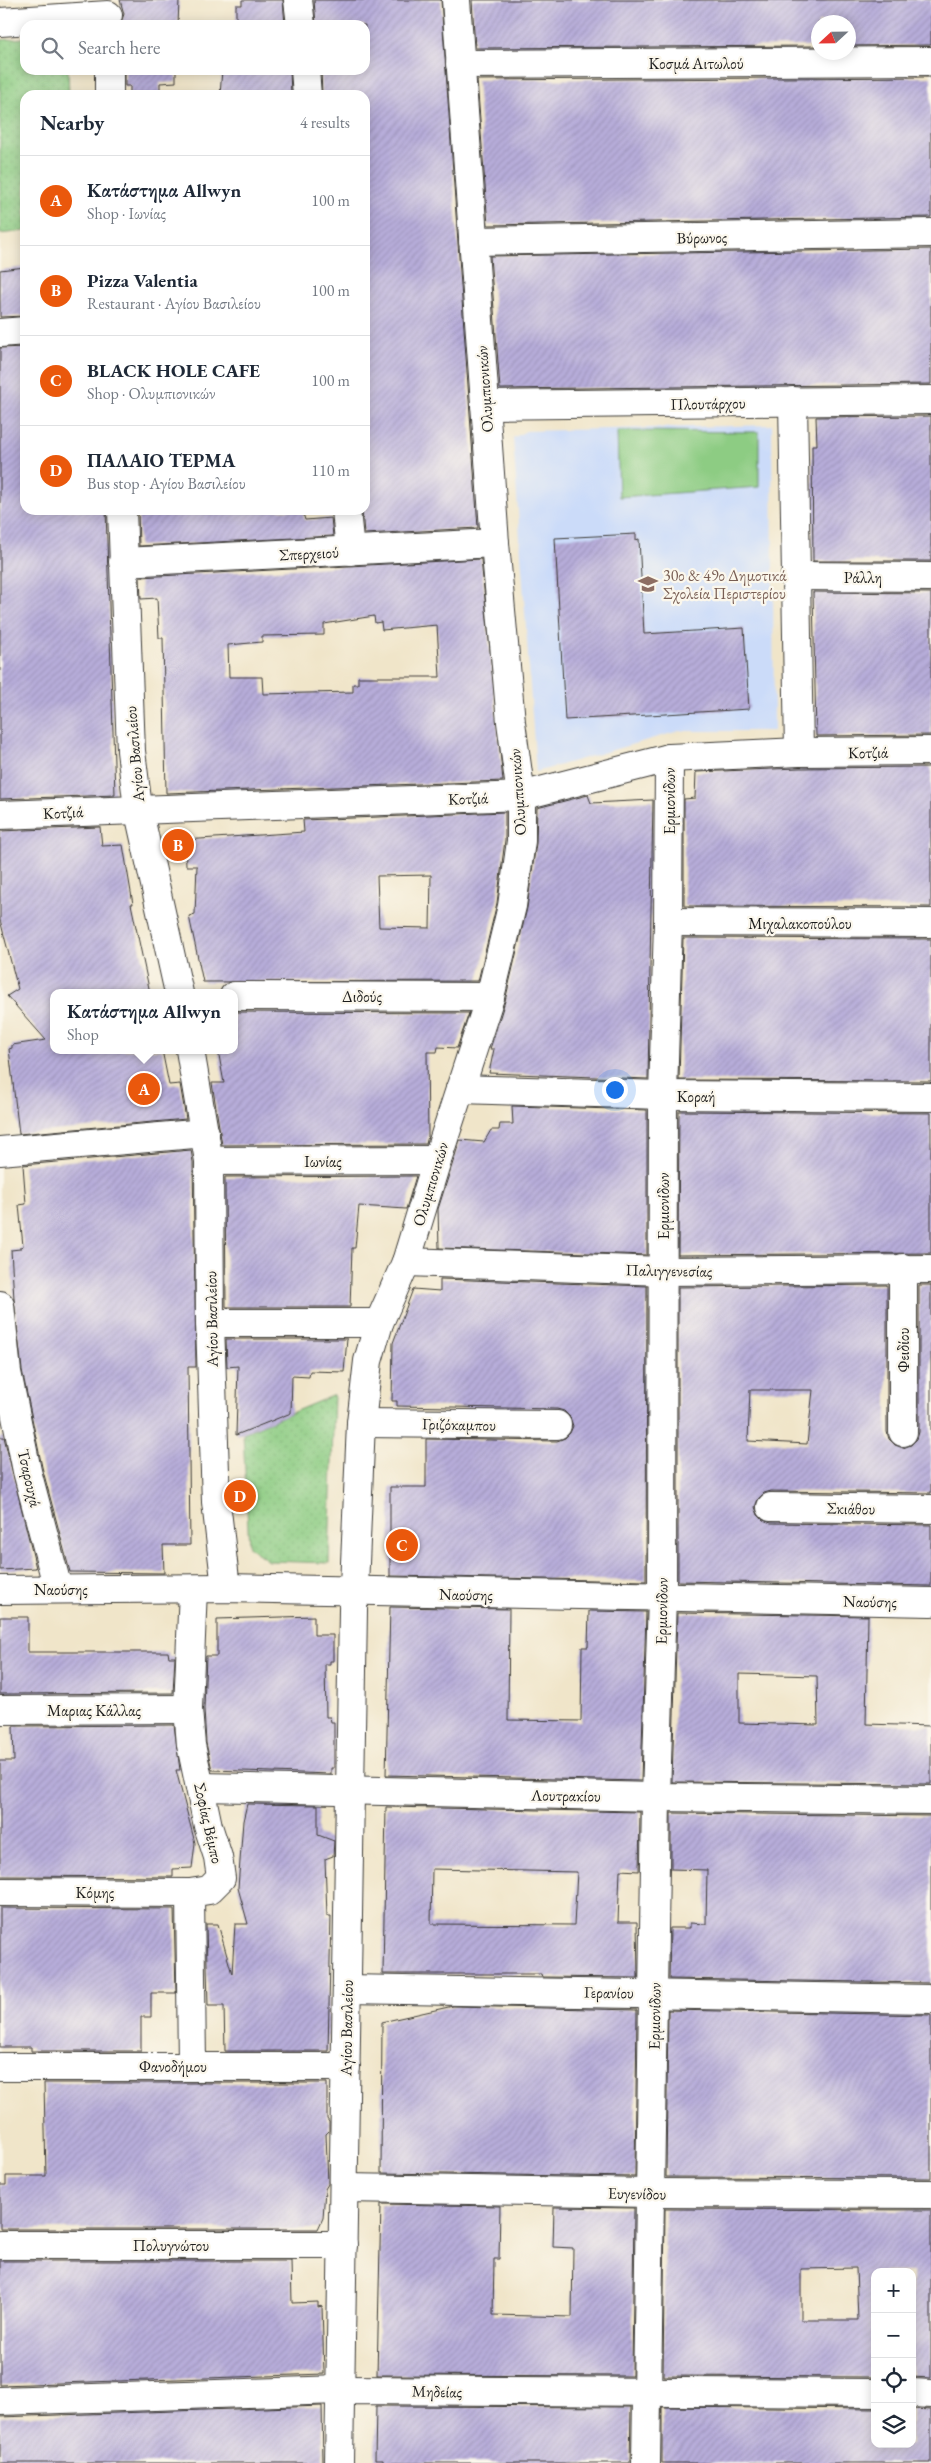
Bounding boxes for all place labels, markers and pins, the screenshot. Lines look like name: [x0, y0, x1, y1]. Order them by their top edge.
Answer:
place label: 30ο & 49ο Δημοτικά Σχολεία Περιστερίου: [663, 565, 787, 604]
school or university icon: 30ο & 49ο Δημοτικά Σχολεία Περιστερίου: [637, 573, 659, 595]
pin: B: [162, 826, 194, 864]
pin: A: [128, 1070, 160, 1108]
pin: D: [224, 1477, 256, 1515]
pin: C: [386, 1526, 418, 1564]

